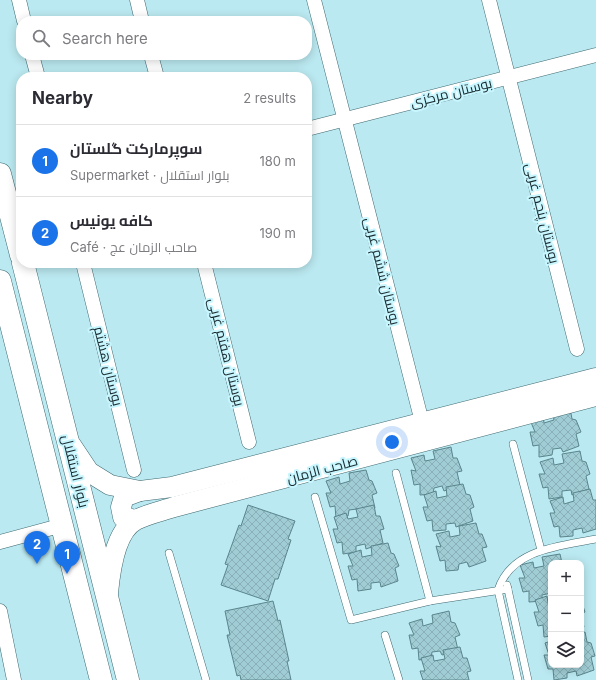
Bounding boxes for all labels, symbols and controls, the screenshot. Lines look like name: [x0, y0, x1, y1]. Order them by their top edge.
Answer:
search box: [16, 16, 312, 60]
icon: search: [30, 27, 52, 49]
text: Search here: [62, 29, 148, 48]
street label: بوستان مرکزی: [408, 74, 494, 110]
text: Nearby: [32, 88, 93, 108]
text: 2 results: [243, 90, 296, 106]
text: سوپرمارکت گلستان: [70, 139, 202, 158]
text: 1: [42, 153, 48, 169]
text: 180 m: [259, 153, 296, 169]
street label: بوستان پنجم غربی: [520, 161, 564, 266]
text: Supermarket · بلوار استقلال: [70, 167, 230, 183]
text: کافه یونیس: [70, 211, 153, 230]
street label: بوستان ششم غربی: [359, 215, 405, 327]
text: 2: [41, 225, 49, 241]
text: 190 m: [259, 225, 296, 241]
text: Café · صاحب الزمان عج: [70, 239, 197, 255]
street label: بوستان هفتم غربی: [203, 296, 249, 408]
street label: بوستان هشتم: [89, 324, 127, 408]
your location: [382, 432, 402, 452]
street label: بلوار استقلال: [58, 433, 93, 510]
street label: صاحب الزمان: [285, 451, 359, 487]
pin: 2: [24, 531, 50, 564]
pin: 1: [54, 541, 80, 574]
map controls: [548, 560, 584, 668]
button: +: [548, 560, 584, 596]
button: −: [548, 596, 584, 632]
button: layers: [548, 632, 584, 668]

